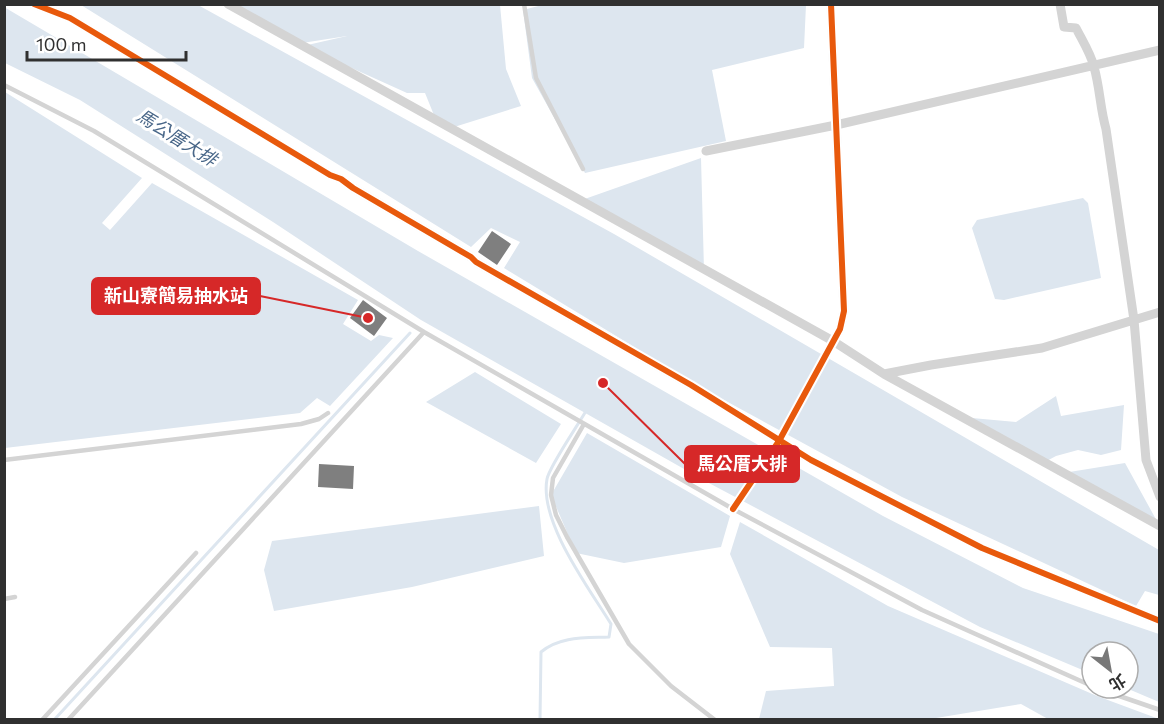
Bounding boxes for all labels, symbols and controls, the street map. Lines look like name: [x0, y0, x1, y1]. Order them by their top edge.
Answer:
scale bar: [27, 24, 186, 62]
text: 100 m: [36, 33, 86, 55]
water label: 馬公厝大排: [133, 104, 223, 171]
callout: 新山寮簡易抽水站: [92, 278, 260, 314]
text: 新山寮簡易抽水站: [104, 284, 248, 306]
callout: 馬公厝大排: [685, 446, 799, 482]
text: 馬公厝大排: [697, 452, 787, 474]
north arrow: [1080, 640, 1140, 700]
text: 北: [1106, 671, 1130, 696]

